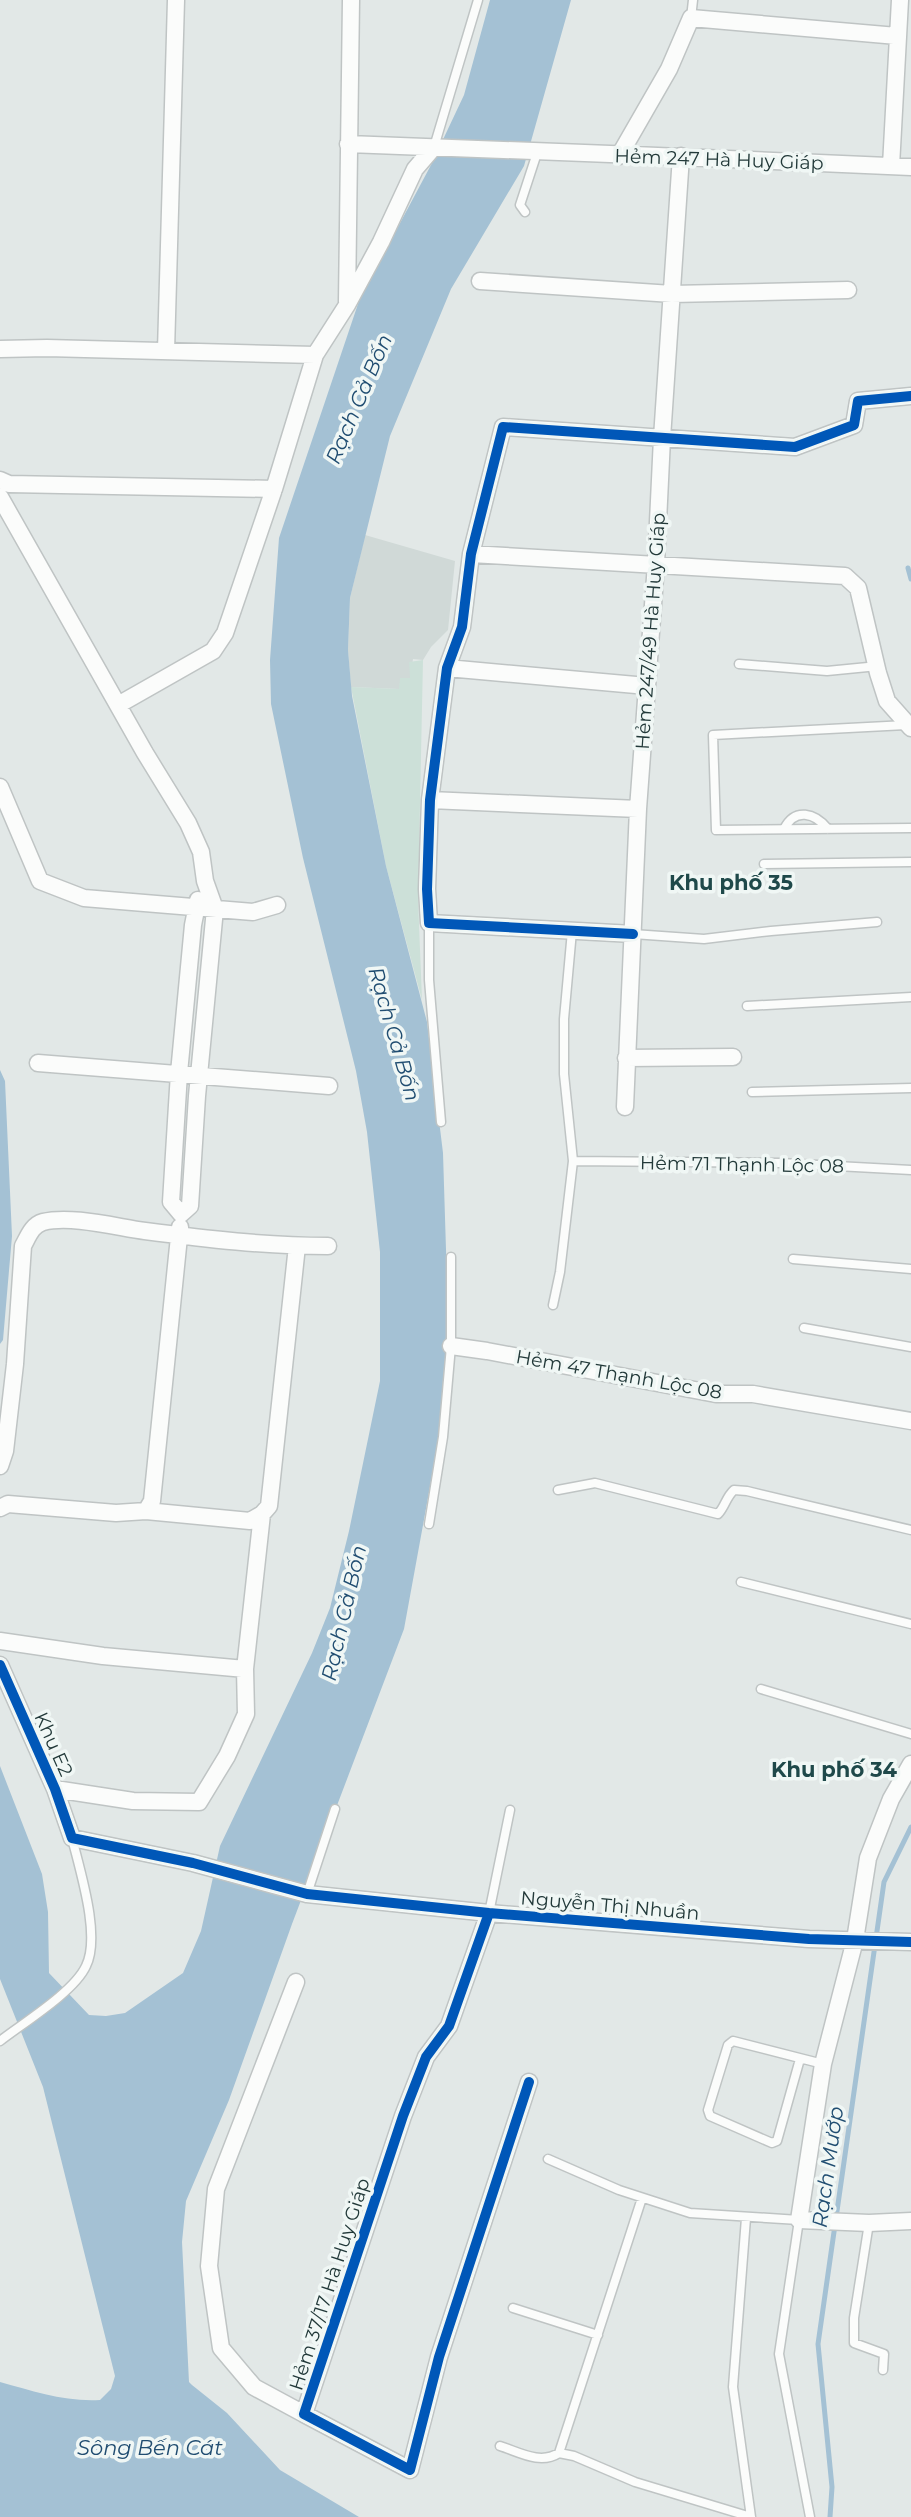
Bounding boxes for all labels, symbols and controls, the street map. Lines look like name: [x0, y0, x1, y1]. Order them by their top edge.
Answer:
street label: Hẻm 247 Hà Huy Giáp: [614, 144, 824, 175]
water label: Rạch Cả Bốn: [320, 330, 397, 467]
street label: Hẻm 247/49 Hà Huy Giáp: [631, 512, 670, 750]
district label: Khu phố 35: [669, 870, 793, 895]
water label: Rạch Cả Bốn: [363, 964, 426, 1104]
street label: Hẻm 71 Thạnh Lộc 08: [640, 1151, 844, 1178]
street label: Hẻm 47 Thạnh Lộc 08: [514, 1345, 724, 1404]
water label: Rạch Cả Bốn: [316, 1543, 371, 1683]
street label: Khu E2: [29, 1709, 78, 1780]
district label: Khu phố 34: [771, 1757, 898, 1782]
street label: Nguyễn Thị Nhuần: [520, 1886, 700, 1925]
water label: Rạch Mướp: [807, 2105, 848, 2229]
street label: Hẻm 37/17 Hà Huy Giáp: [284, 2175, 375, 2393]
water label: Sông Bến Cát: [77, 2435, 223, 2460]

